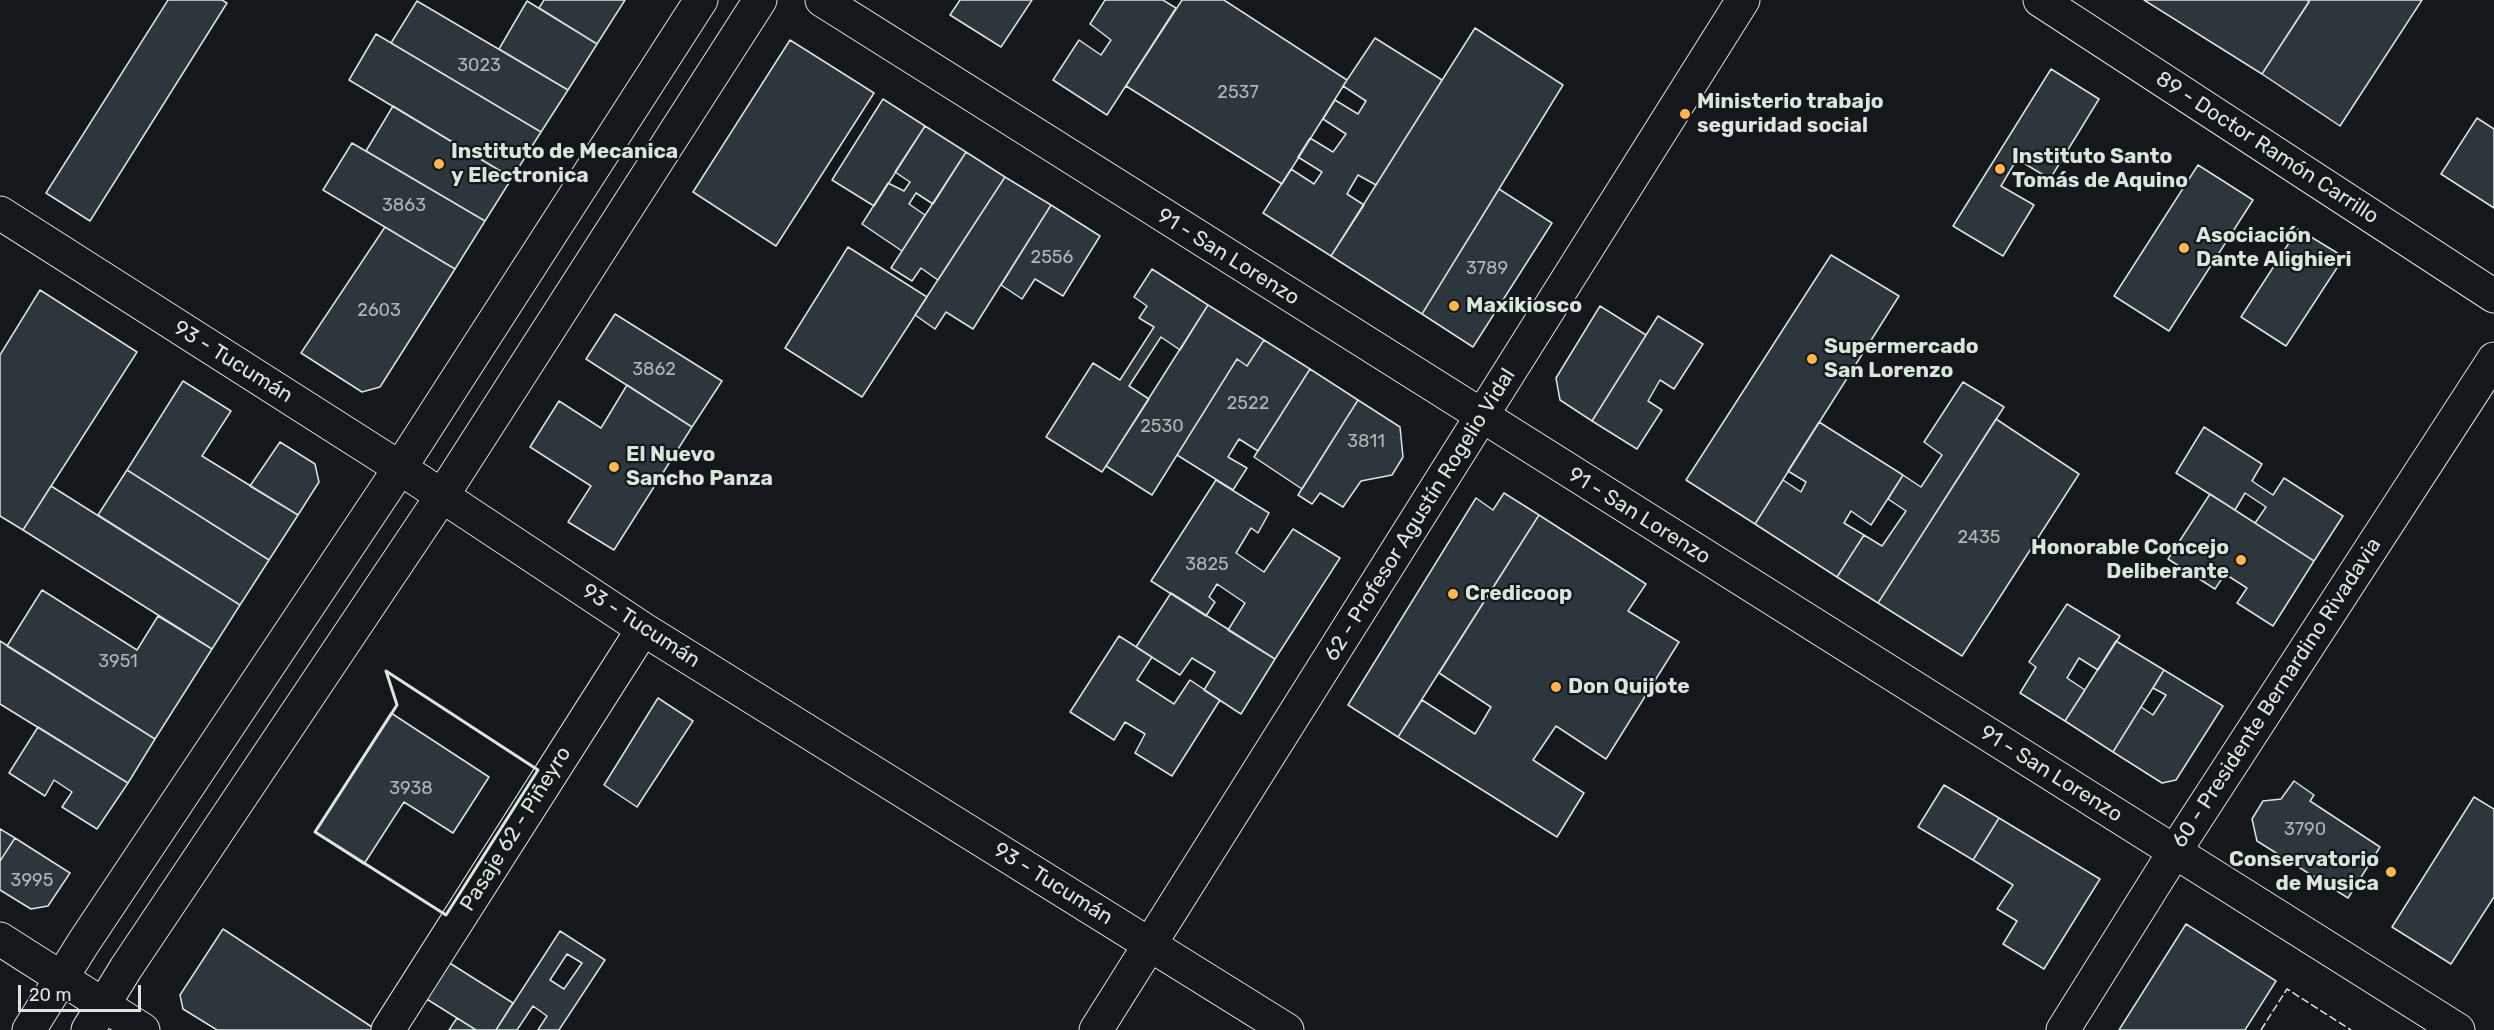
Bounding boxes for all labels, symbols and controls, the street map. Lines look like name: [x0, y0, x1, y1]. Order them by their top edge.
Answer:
house number: 3023: [457, 55, 501, 77]
street label: 89 - Doctor Ramón Carrillo: [2151, 66, 2383, 230]
house number: 2537: [1217, 82, 1259, 104]
place label: Ministerio trabajo seguridad social: [1697, 89, 1884, 139]
marker: Ministerio trabajo seguridad social: [1678, 107, 1692, 121]
place label: Instituto de Mecanica y Electronica: [451, 139, 678, 189]
place label: Instituto Santo Tomás de Aquino: [2012, 144, 2188, 194]
marker: Instituto de Mecanica y Electronica: [432, 157, 446, 171]
marker: Instituto Santo Tomás de Aquino: [1993, 162, 2007, 176]
house number: 3863: [382, 195, 426, 217]
street label: 91 - San Lorenzo: [1152, 203, 1304, 311]
place label: Asociación Dante Alighieri: [2196, 223, 2352, 273]
marker: Asociación Dante Alighieri: [2177, 241, 2191, 255]
house number: 2556: [1031, 247, 1073, 269]
house number: 3789: [1466, 258, 1508, 280]
place label: Maxikiosco: [1466, 293, 1582, 319]
marker: Maxikiosco: [1447, 299, 1461, 313]
house number: 2603: [357, 300, 401, 322]
street label: 93 - Tucumán: [169, 315, 297, 409]
place label: Supermercado San Lorenzo: [1824, 334, 1979, 384]
marker: Supermercado San Lorenzo: [1805, 352, 1819, 366]
house number: 3862: [632, 359, 676, 381]
street label: 62 - Profesor Agustín Rogelio Vidal: [1319, 364, 1521, 666]
house number: 2522: [1227, 393, 1269, 415]
house number: 2530: [1140, 416, 1184, 438]
house number: 3811: [1347, 431, 1385, 453]
place label: El Nuevo Sancho Panza: [626, 442, 773, 492]
marker: El Nuevo Sancho Panza: [607, 460, 621, 474]
street label: 91 - San Lorenzo: [1563, 462, 1715, 570]
house number: 2435: [1957, 527, 2001, 549]
street label: 60 - Presidente Bernardino Rivadavia: [2167, 533, 2387, 853]
place label: Honorable Concejo Deliberante: [2031, 535, 2229, 585]
marker: Honorable Concejo Deliberante: [2234, 553, 2248, 567]
house number: 3825: [1185, 554, 1229, 576]
street label: 93 - Tucumán: [577, 579, 705, 673]
place label: Credicoop: [1465, 581, 1572, 607]
marker: Credicoop: [1446, 587, 1460, 601]
house number: 3951: [98, 651, 138, 673]
place label: Don Quijote: [1568, 674, 1690, 700]
marker: Don Quijote: [1549, 680, 1563, 694]
street label: 91 - San Lorenzo: [1975, 720, 2127, 828]
street label: Pasaje 62 - Piñeyro: [455, 742, 577, 916]
house number: 3938: [389, 778, 433, 800]
house number: 3790: [2284, 819, 2326, 841]
street label: 93 - Tucumán: [989, 837, 1117, 931]
place label: Conservatorio de Musica: [2229, 847, 2379, 897]
marker: Conservatorio de Musica: [2384, 865, 2398, 879]
house number: 3995: [11, 870, 53, 892]
scale bar: [21, 973, 144, 1011]
text: 20 m: [29, 984, 71, 1006]

